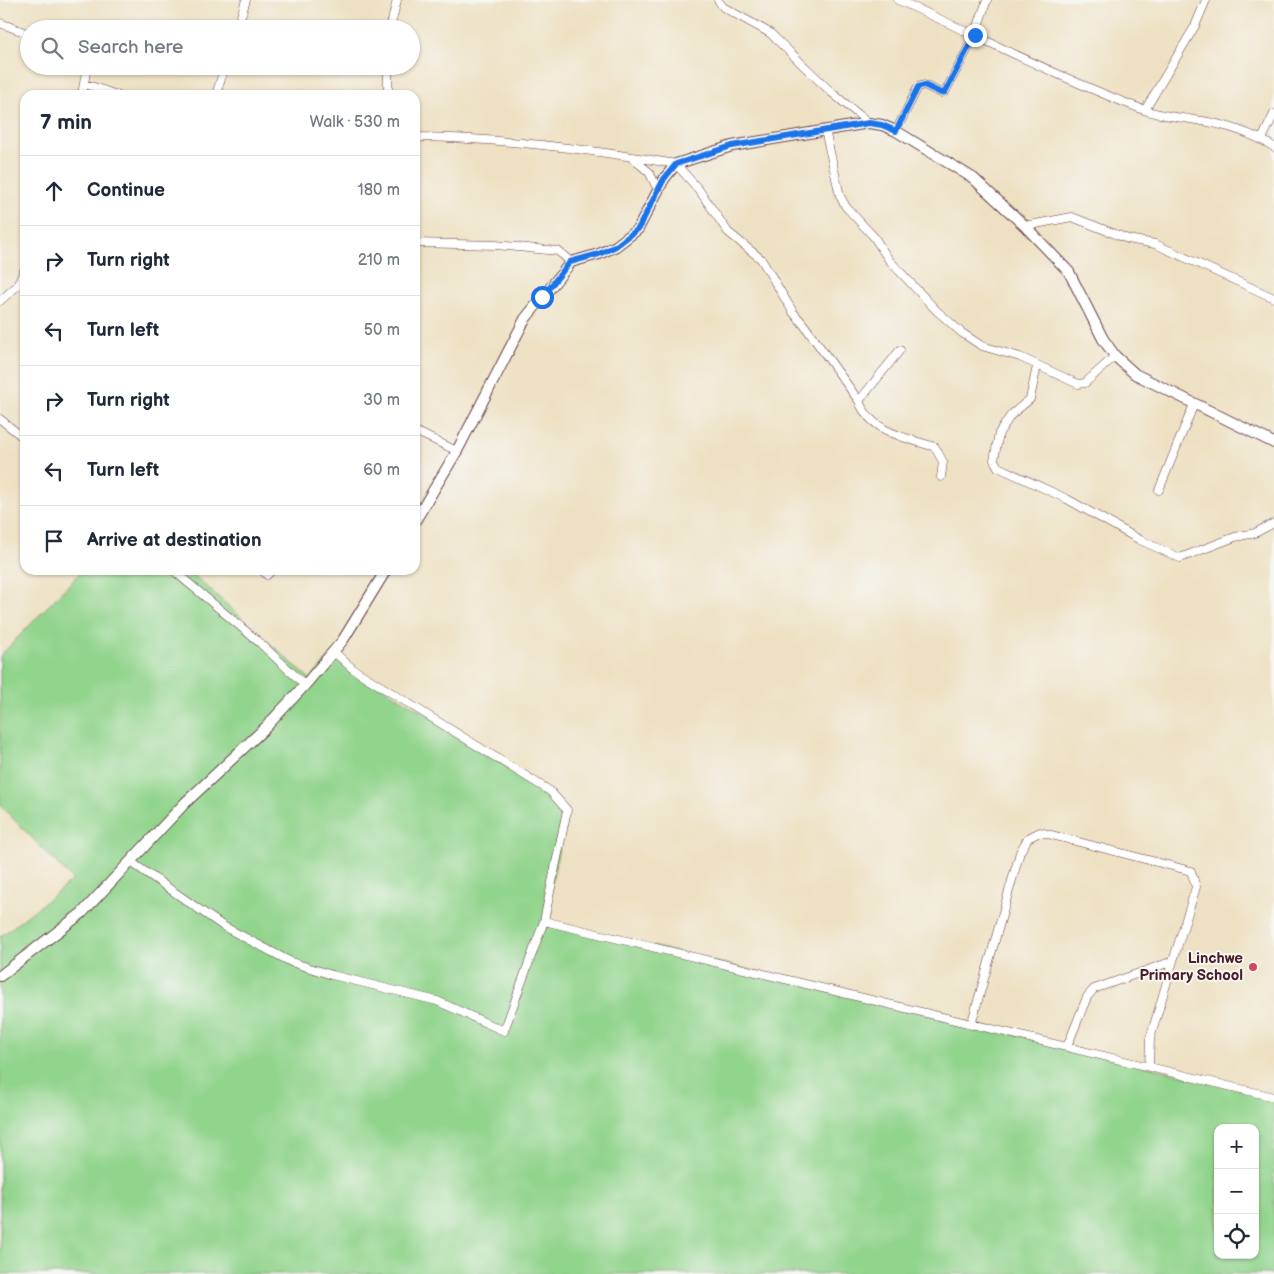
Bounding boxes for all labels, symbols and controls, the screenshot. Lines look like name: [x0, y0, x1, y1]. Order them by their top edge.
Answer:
search box: [20, 20, 420, 75]
route end: [964, 24, 987, 47]
icon: search: [38, 34, 66, 62]
text: Search here: [78, 36, 183, 59]
text: 7 min: [40, 110, 92, 135]
text: Walk · 530 m: [309, 113, 400, 132]
icon: ahead: [40, 177, 68, 205]
text: Continue: [87, 179, 165, 202]
text: 180 m: [358, 181, 400, 200]
icon: right: [40, 247, 68, 275]
text: Turn right: [87, 249, 170, 272]
text: 210 m: [358, 251, 400, 270]
route start: [531, 286, 554, 309]
icon: left: [40, 317, 68, 345]
text: Turn left: [87, 319, 159, 342]
text: 50 m: [364, 321, 400, 340]
icon: right: [40, 387, 68, 415]
text: Turn right: [87, 389, 170, 412]
text: 30 m: [363, 391, 400, 410]
icon: left: [40, 457, 68, 485]
text: Turn left: [87, 459, 159, 482]
text: 60 m: [363, 461, 400, 480]
icon: arrive: [40, 527, 68, 555]
text: Arrive at destination: [87, 529, 262, 552]
place label: Linchwe Primary School: [1139, 949, 1243, 985]
marker: Linchwe Primary School: [1247, 961, 1259, 973]
map controls: [1214, 1124, 1259, 1259]
button: +: [1214, 1124, 1259, 1169]
button: −: [1214, 1169, 1259, 1214]
button: locate: [1214, 1214, 1259, 1259]

